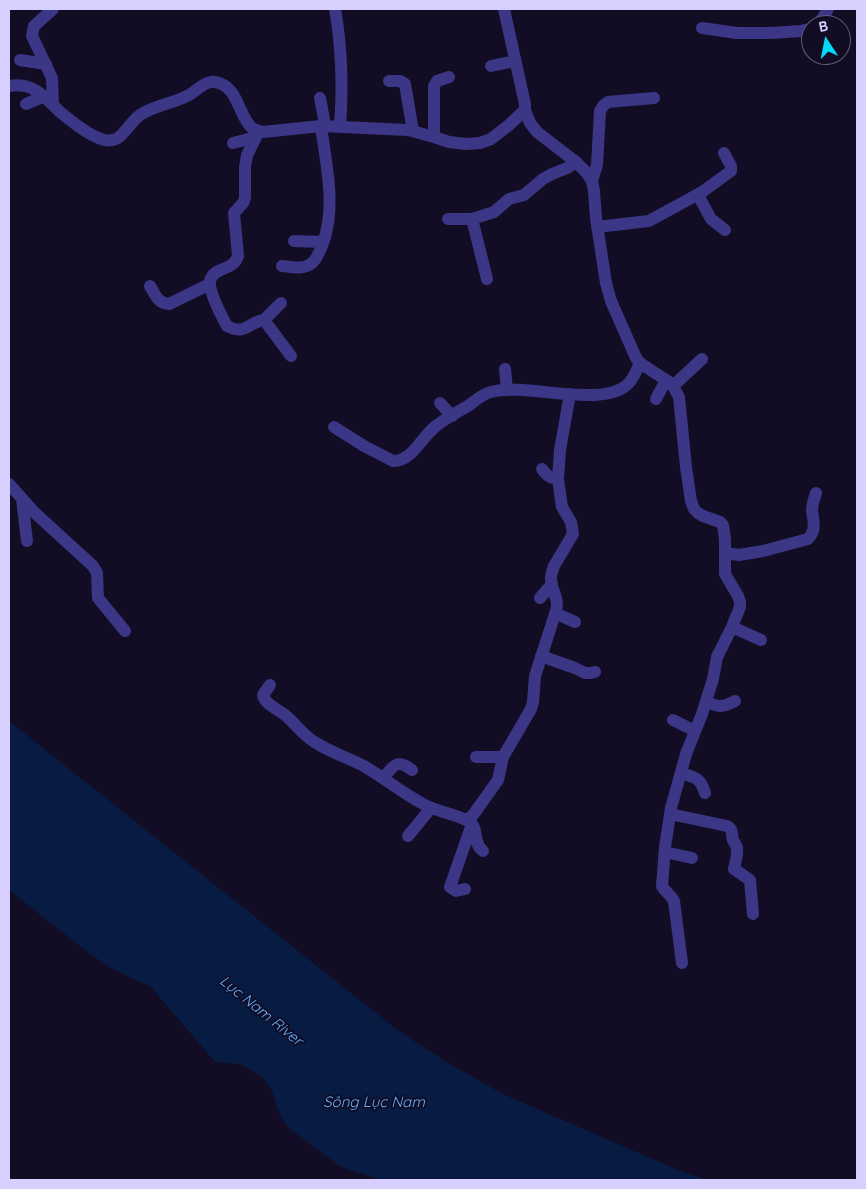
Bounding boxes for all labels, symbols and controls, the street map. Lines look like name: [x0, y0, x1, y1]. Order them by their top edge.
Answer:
north arrow: [801, 15, 851, 65]
text: B: [817, 17, 830, 36]
water label: Lục Nam River: [216, 972, 306, 1050]
water label: Sông Lục Nam: [323, 1093, 425, 1111]

